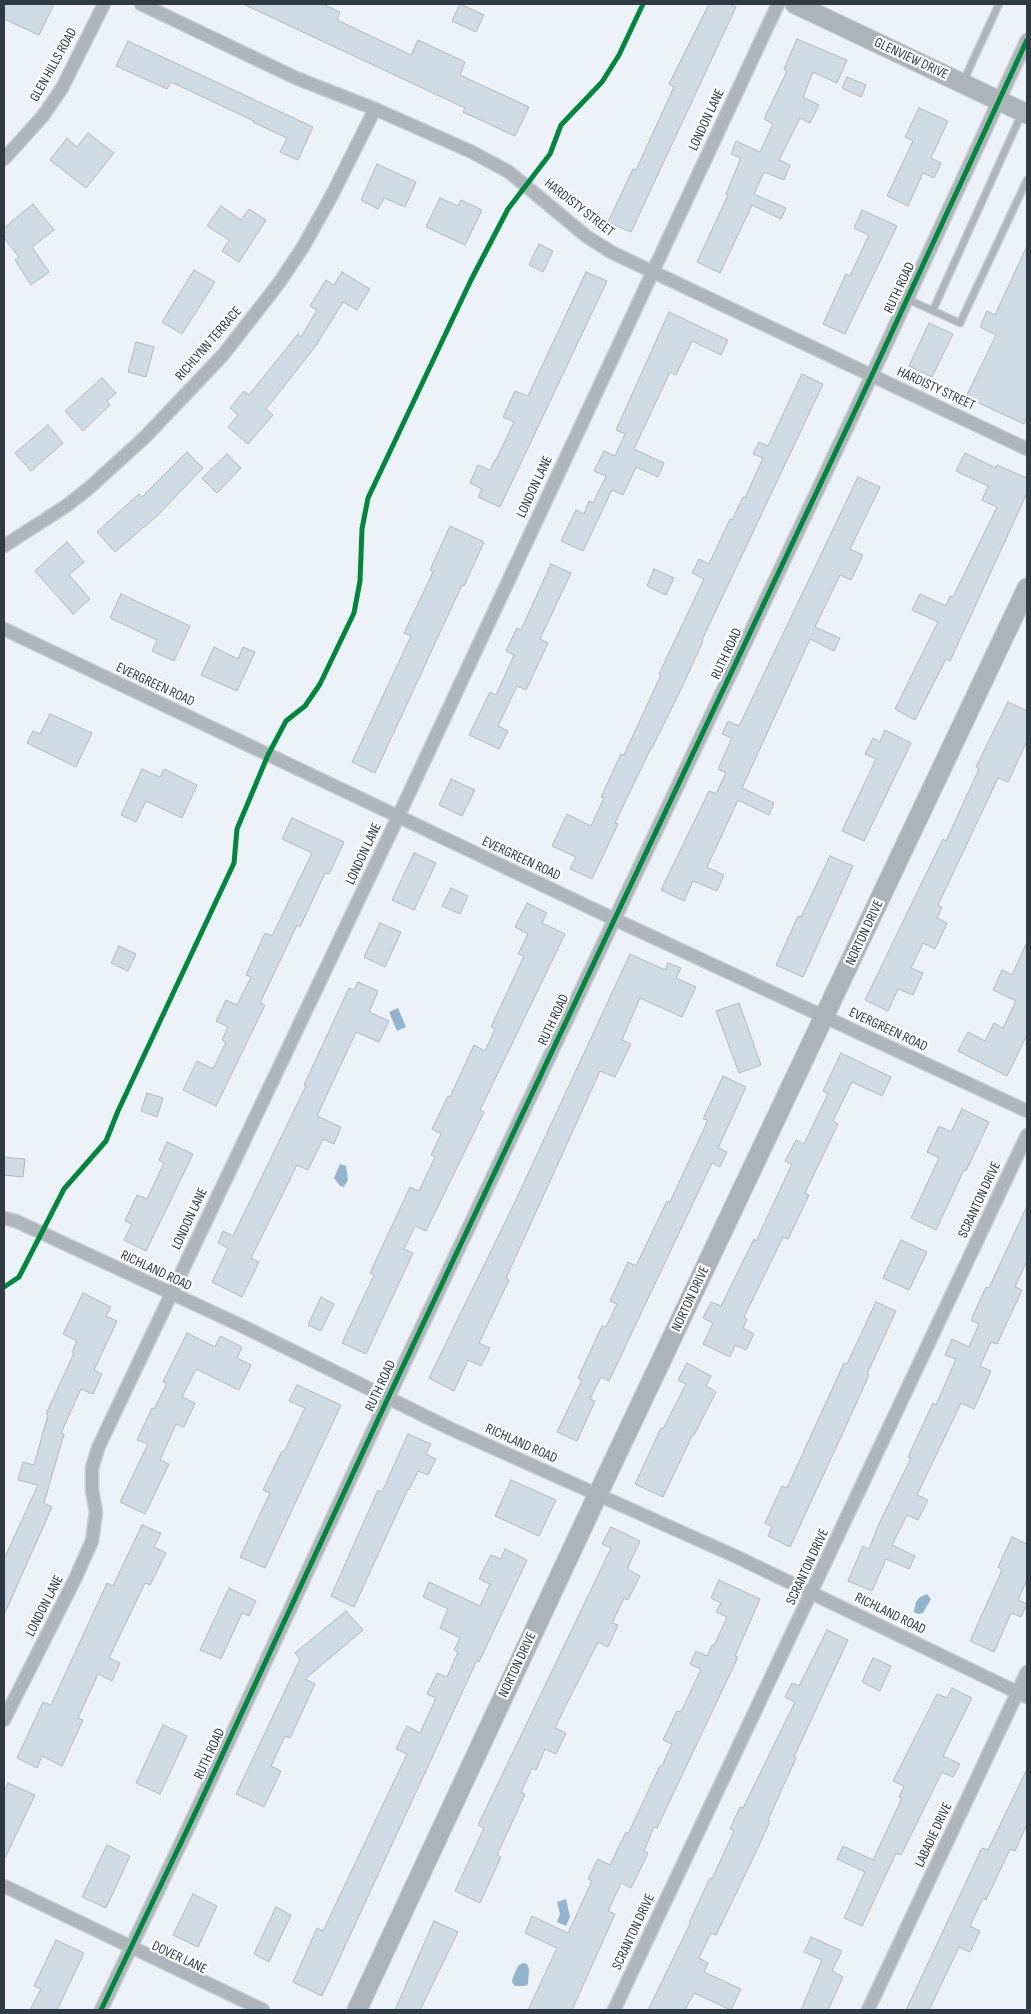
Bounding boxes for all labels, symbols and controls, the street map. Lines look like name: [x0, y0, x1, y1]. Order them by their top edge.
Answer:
street label: GLEN HILLS ROAD: [27, 25, 81, 105]
street label: GLENVIEW DRIVE: [871, 35, 951, 83]
street label: LONDON LANE: [685, 86, 729, 154]
street label: HARDISTY STREET: [541, 175, 617, 241]
street label: RUTH ROAD: [881, 260, 919, 316]
street label: RICHLYNN TERRACE: [172, 304, 246, 384]
street label: HARDISTY STREET: [894, 364, 978, 414]
street label: LONDON LANE: [513, 453, 557, 521]
street label: RUTH ROAD: [708, 626, 746, 682]
street label: EVERGREEN ROAD: [113, 659, 197, 711]
street label: LONDON LANE: [342, 820, 386, 888]
street label: EVERGREEN ROAD: [479, 833, 563, 885]
street label: NORTON DRIVE: [843, 898, 887, 968]
street label: RUTH ROAD: [535, 992, 573, 1048]
street label: EVERGREEN ROAD: [846, 1004, 930, 1056]
street label: SCRANTON DRIVE: [955, 1159, 1005, 1241]
street label: LONDON LANE: [168, 1185, 212, 1253]
street label: RICHLAND ROAD: [118, 1247, 194, 1295]
street label: NORTON DRIVE: [669, 1264, 713, 1334]
street label: RUTH ROAD: [362, 1358, 400, 1414]
street label: RICHLAND ROAD: [482, 1421, 560, 1467]
street label: SCRANTON DRIVE: [783, 1526, 833, 1608]
street label: LONDON LANE: [22, 1573, 68, 1639]
street label: RICHLAND ROAD: [852, 1590, 928, 1638]
street label: NORTON DRIVE: [496, 1630, 540, 1700]
street label: RUTH ROAD: [191, 1726, 229, 1782]
street label: LABADIE DRIVE: [912, 1800, 956, 1870]
street label: SCRANTON DRIVE: [609, 1891, 659, 1973]
street label: DOVER LANE: [149, 1938, 209, 1978]

